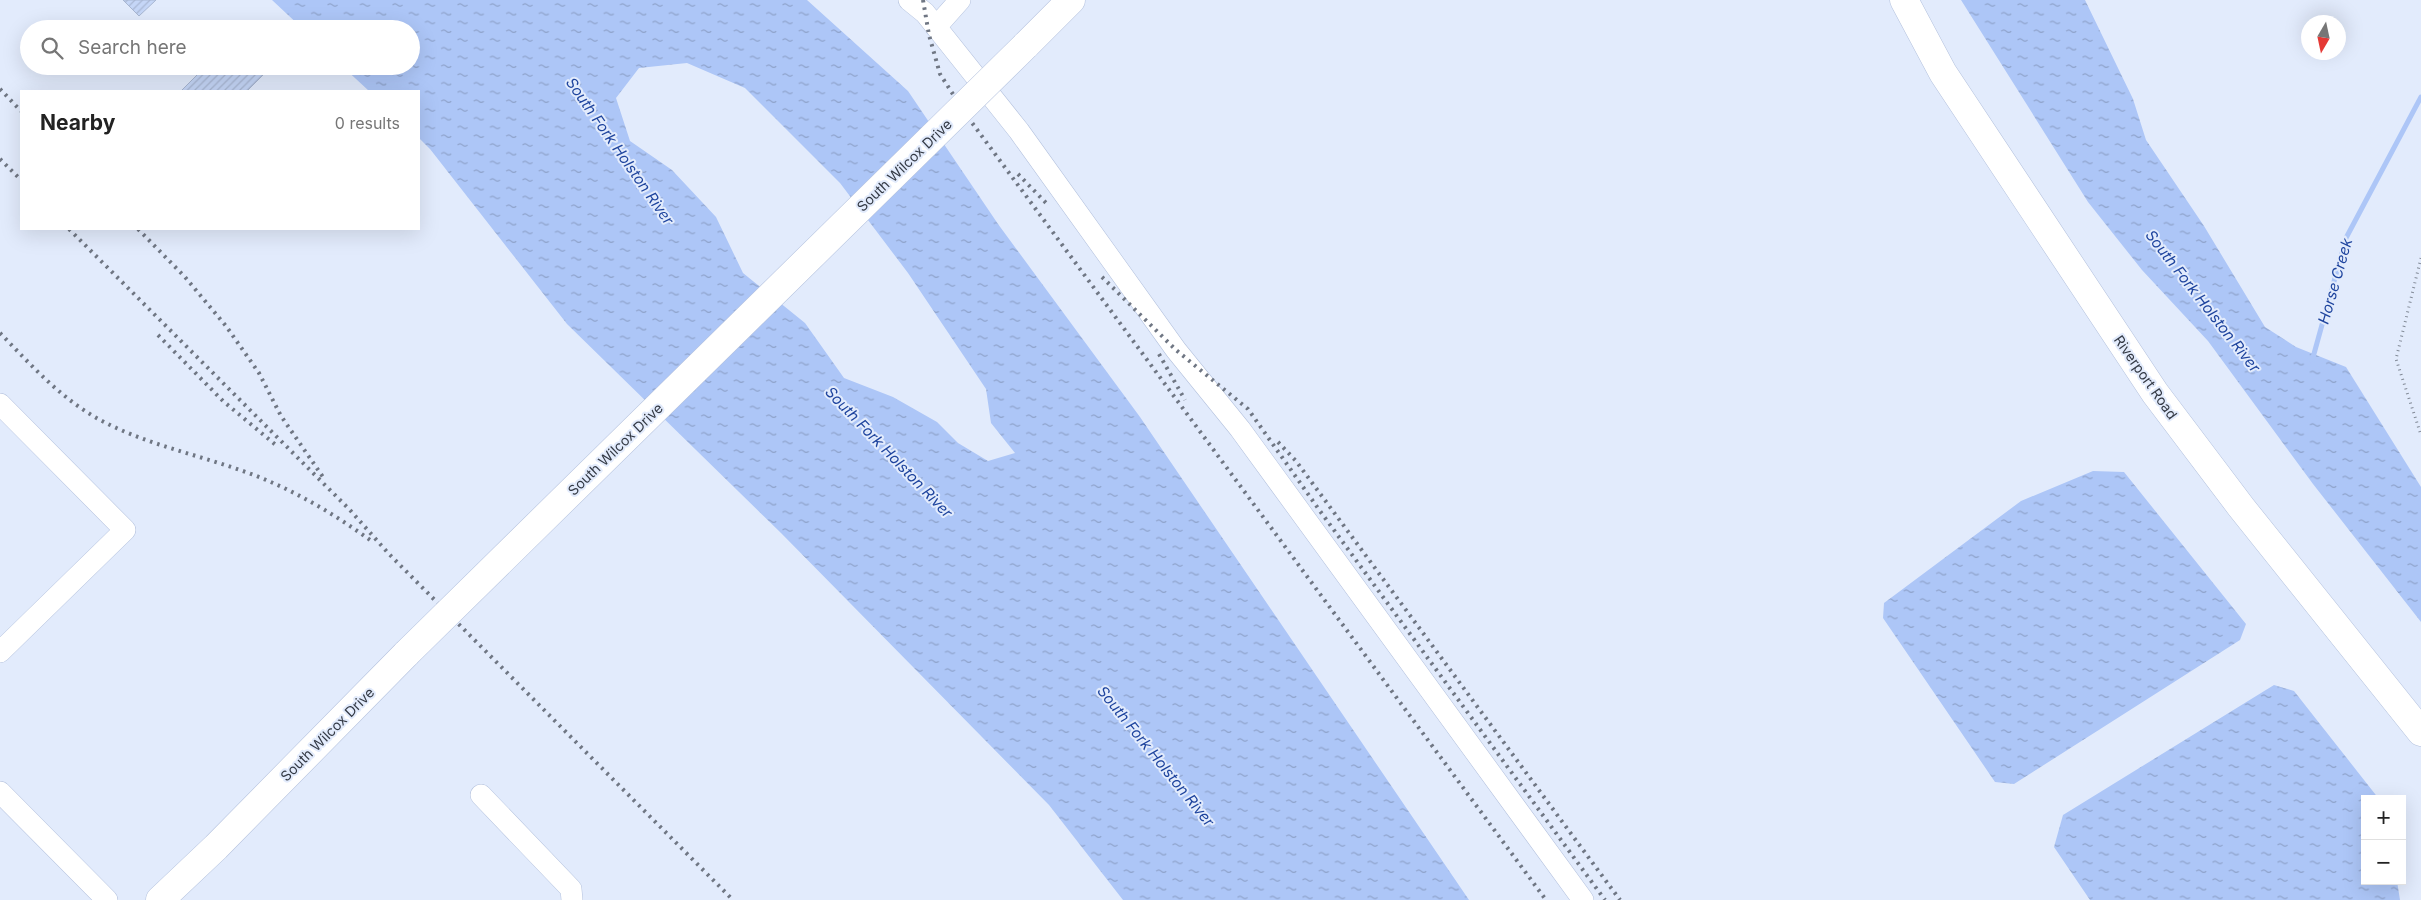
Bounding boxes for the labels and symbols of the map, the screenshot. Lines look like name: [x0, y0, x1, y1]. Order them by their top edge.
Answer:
north arrow: [2301, 15, 2346, 60]
water label: South Fork Holston River: [562, 74, 678, 229]
street label: South Wilcox Drive: [853, 115, 955, 215]
water label: South Fork Holston River: [2142, 226, 2265, 376]
water label: Horse Creek: [2314, 235, 2357, 326]
street label: Riverport Road: [2111, 332, 2181, 422]
water label: South Fork Holston River: [821, 382, 957, 522]
street label: South Wilcox Drive: [564, 399, 666, 499]
water label: South Fork Holston River: [1093, 682, 1219, 830]
street label: South Wilcox Drive: [277, 684, 377, 784]

